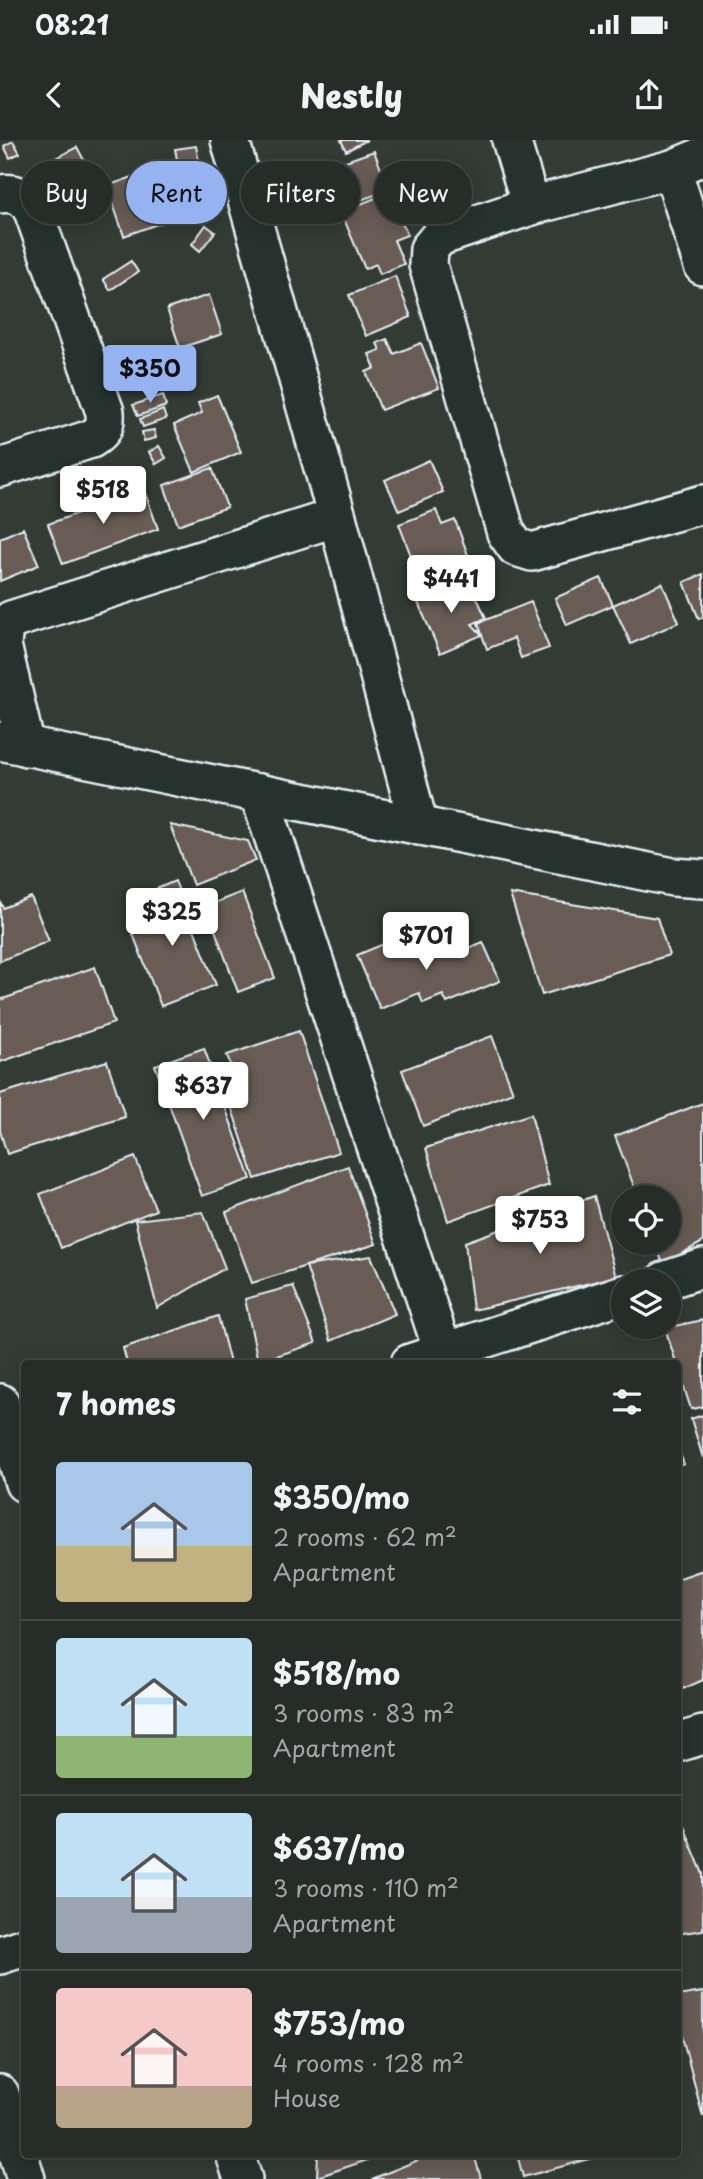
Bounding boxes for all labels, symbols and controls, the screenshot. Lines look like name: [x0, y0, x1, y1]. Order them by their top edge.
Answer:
text: 08:21: [35, 5, 109, 44]
text: Nestly: [300, 71, 403, 119]
icon: back: [35, 76, 73, 114]
icon: share: [630, 76, 668, 114]
chip: Buy: [21, 161, 112, 224]
chip: Rent: [126, 161, 227, 224]
chip: Filters: [241, 161, 360, 224]
chip: New: [374, 161, 472, 224]
pin: $350: [109, 345, 191, 405]
text: $350: [119, 350, 181, 385]
pin: $518: [62, 466, 144, 526]
text: $518: [76, 471, 130, 506]
pin: $441: [410, 556, 492, 615]
text: $441: [423, 560, 479, 595]
pin: $325: [131, 888, 213, 948]
text: $325: [142, 893, 202, 928]
pin: $701: [385, 912, 467, 972]
text: $701: [399, 917, 453, 952]
pin: $637: [162, 1062, 244, 1122]
text: $637: [174, 1067, 232, 1102]
map controls: [611, 1185, 681, 1339]
button: locate: [611, 1185, 681, 1255]
pin: $753: [499, 1196, 581, 1256]
text: $753: [511, 1201, 569, 1236]
button: layers: [611, 1269, 681, 1339]
text: 7 homes: [56, 1380, 176, 1425]
icon: filters: [608, 1383, 646, 1421]
text: $350/mo: [273, 1474, 409, 1519]
icon: home: [112, 1490, 196, 1574]
text: 2 rooms · 62 m²: [273, 1519, 457, 1554]
text: Apartment: [273, 1554, 396, 1589]
text: $518/mo: [273, 1650, 400, 1695]
icon: home: [112, 1666, 196, 1750]
text: 3 rooms · 83 m²: [273, 1695, 455, 1730]
text: Apartment: [273, 1730, 396, 1765]
text: $637/mo: [273, 1825, 405, 1870]
icon: home: [112, 1841, 196, 1925]
text: 3 rooms · 110 m²: [273, 1870, 459, 1905]
text: Apartment: [273, 1905, 396, 1940]
text: $753/mo: [273, 2000, 405, 2045]
icon: home: [112, 2016, 196, 2100]
text: 4 rooms · 128 m²: [273, 2045, 464, 2080]
text: House: [273, 2080, 340, 2115]

